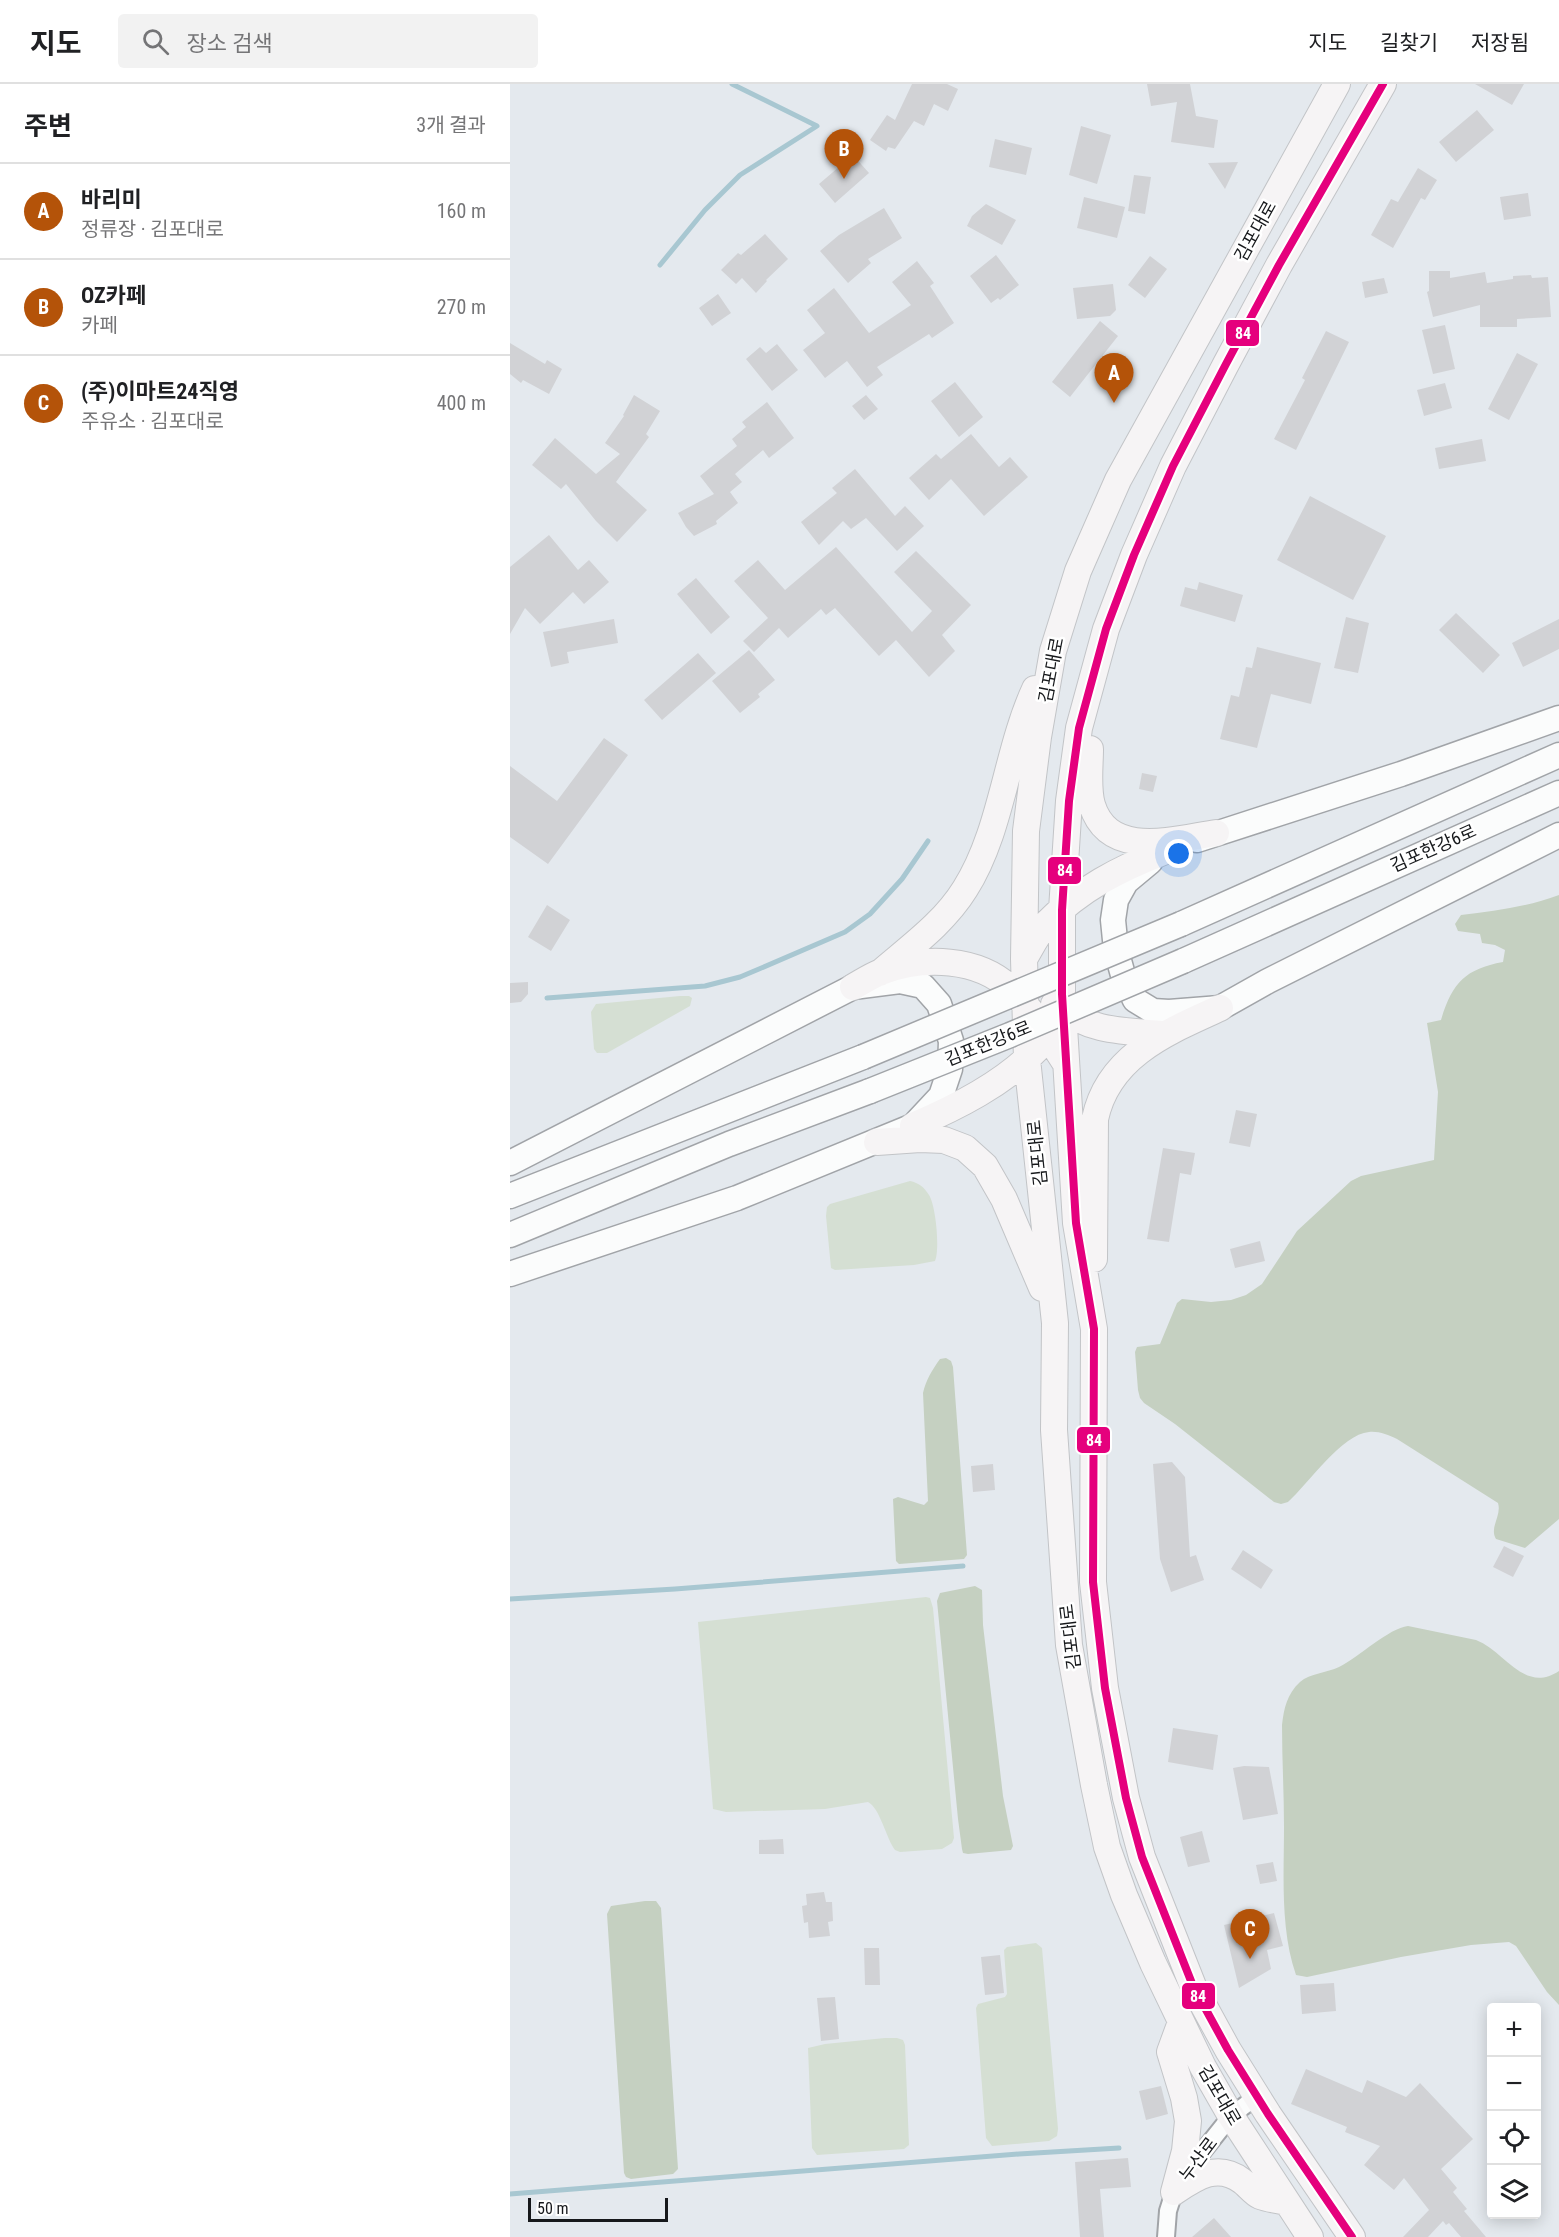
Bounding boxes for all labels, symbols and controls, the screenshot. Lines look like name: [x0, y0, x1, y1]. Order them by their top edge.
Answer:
search box: [118, 14, 538, 68]
icon: search: [139, 25, 172, 58]
text: 지도: [30, 27, 82, 60]
text: 장소 검색: [187, 31, 273, 56]
text: 지도: [1308, 31, 1347, 55]
text: 길찾기: [1380, 31, 1438, 55]
text: 저장됨: [1471, 31, 1529, 55]
text: 주변: [24, 111, 72, 141]
text: 3개 결과: [416, 113, 486, 137]
pin: B: [824, 130, 864, 179]
text: 바리미: [81, 187, 142, 212]
street label: 김포대로: [1230, 197, 1280, 265]
text: A: [38, 199, 49, 223]
text: 160 m: [437, 199, 486, 223]
text: 정류장 · 김포대로: [81, 217, 224, 241]
text: OZ카페: [81, 283, 146, 308]
text: B: [38, 295, 49, 319]
text: 270 m: [437, 295, 486, 319]
text: 카페: [81, 313, 118, 337]
line badge: 84: [1225, 319, 1260, 347]
text: 84: [1235, 324, 1251, 343]
pin: A: [1094, 354, 1134, 403]
text: (주)이마트24직영: [81, 379, 239, 404]
text: C: [38, 391, 49, 415]
text: 400 m: [437, 391, 486, 415]
text: 주유소 · 김포대로: [81, 409, 224, 433]
street label: 김포대로: [1034, 635, 1068, 705]
street label: 김포한강6로: [1387, 820, 1479, 876]
your location: [1164, 839, 1193, 868]
line badge: 84: [1047, 856, 1082, 885]
text: 84: [1057, 861, 1073, 880]
street label: 김포한강6로: [942, 1016, 1034, 1070]
street label: 김포대로: [1023, 1119, 1051, 1187]
line badge: 84: [1076, 1426, 1111, 1454]
text: 84: [1086, 1431, 1102, 1450]
street label: 김포대로: [1056, 1603, 1084, 1671]
pin: C: [1230, 1910, 1270, 1959]
line badge: 84: [1181, 1982, 1216, 2010]
text: 84: [1190, 1987, 1206, 2006]
map controls: [1487, 2003, 1541, 2219]
button: +: [1487, 2003, 1541, 2057]
button: −: [1487, 2057, 1541, 2111]
street label: 김포대로: [1194, 2061, 1246, 2129]
button: locate: [1487, 2111, 1541, 2165]
street label: 누산로: [1175, 2133, 1221, 2185]
button: layers: [1487, 2165, 1541, 2219]
scale bar: [528, 2195, 668, 2222]
text: 50 m: [537, 2199, 569, 2218]

